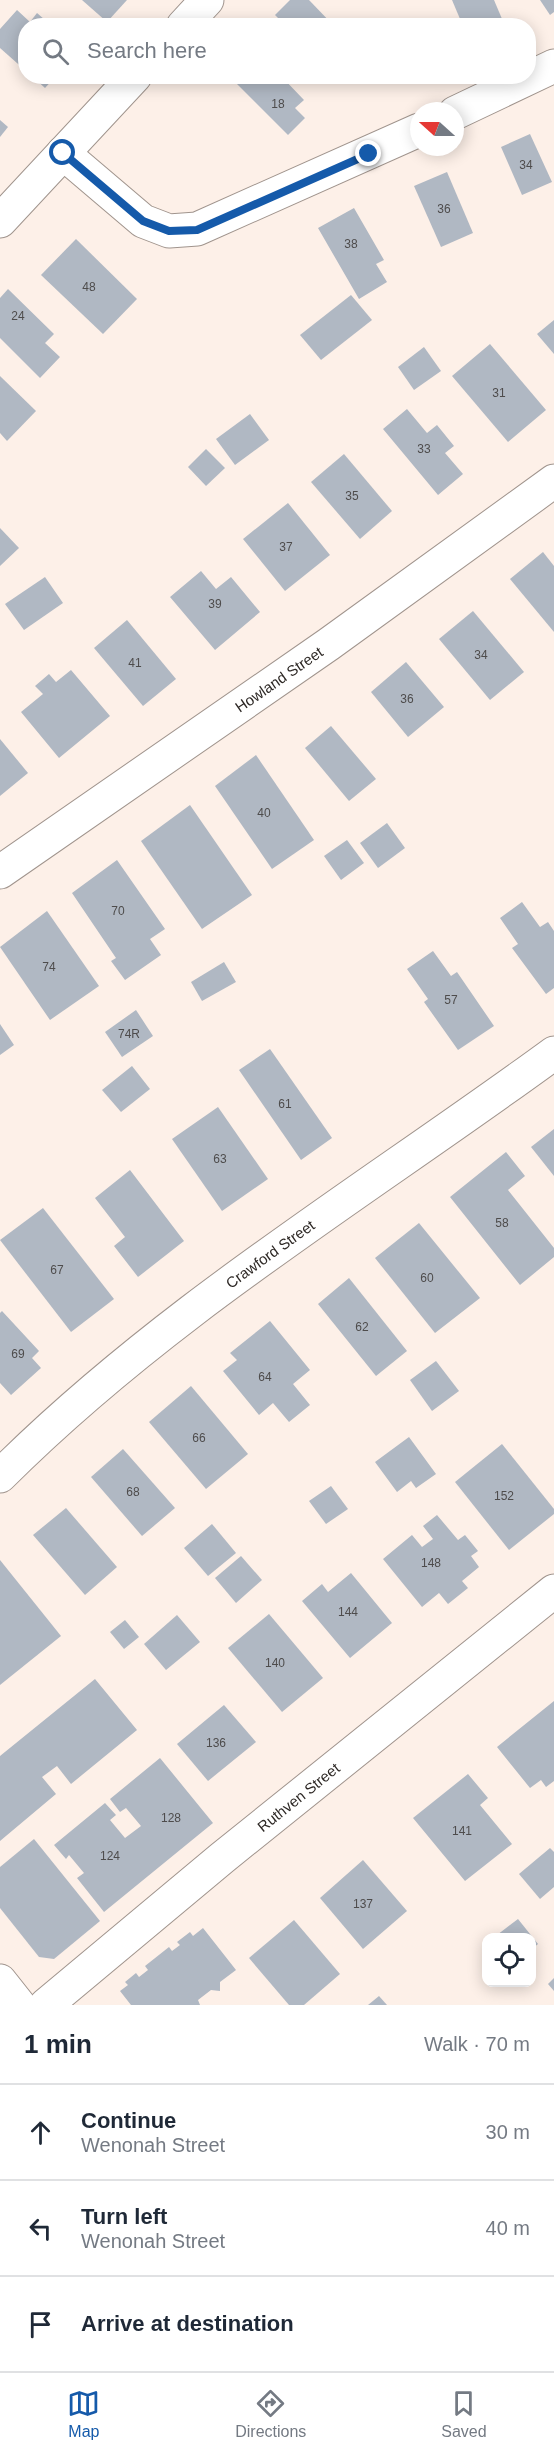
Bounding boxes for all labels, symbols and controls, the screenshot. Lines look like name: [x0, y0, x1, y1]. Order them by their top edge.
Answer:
search box: [18, 18, 536, 84]
icon: search: [39, 35, 72, 68]
text: Search here: [87, 38, 207, 63]
house number: 18: [271, 97, 285, 111]
north arrow: [410, 102, 464, 156]
route start: [49, 139, 75, 165]
route end: [355, 140, 381, 166]
house number: 34: [519, 158, 533, 172]
house number: 36: [437, 202, 451, 216]
house number: 38: [344, 237, 358, 251]
house number: 48: [82, 280, 96, 294]
house number: 24: [11, 309, 25, 323]
house number: 31: [492, 386, 506, 400]
house number: 33: [417, 442, 431, 456]
house number: 35: [345, 489, 359, 503]
house number: 37: [279, 540, 293, 554]
house number: 39: [208, 597, 222, 611]
street label: Howland Street: [232, 642, 326, 715]
house number: 34: [474, 648, 488, 662]
house number: 41: [128, 656, 142, 670]
house number: 36: [400, 692, 414, 706]
house number: 40: [257, 806, 271, 820]
house number: 70: [111, 904, 125, 918]
house number: 74: [42, 960, 56, 974]
house number: 57: [444, 993, 458, 1007]
house number: 74R: [118, 1027, 140, 1041]
house number: 61: [278, 1097, 292, 1111]
house number: 63: [213, 1152, 227, 1166]
street label: Crawford Street: [222, 1216, 318, 1291]
house number: 58: [495, 1216, 509, 1230]
house number: 67: [50, 1263, 64, 1277]
house number: 60: [420, 1271, 434, 1285]
house number: 62: [355, 1320, 369, 1334]
house number: 69: [11, 1347, 25, 1361]
house number: 64: [258, 1370, 272, 1384]
house number: 66: [192, 1431, 206, 1445]
house number: 68: [126, 1485, 140, 1499]
house number: 152: [494, 1489, 514, 1503]
house number: 148: [421, 1556, 441, 1570]
house number: 144: [338, 1605, 358, 1619]
house number: 140: [265, 1656, 285, 1670]
house number: 136: [206, 1736, 226, 1750]
street label: Ruthven Street: [254, 1758, 343, 1835]
house number: 128: [161, 1811, 181, 1825]
house number: 141: [452, 1824, 472, 1838]
house number: 124: [100, 1849, 120, 1863]
house number: 137: [353, 1897, 373, 1911]
map controls: [482, 1933, 536, 1987]
button: locate: [482, 1933, 536, 1987]
text: 1 min: [24, 2029, 92, 2059]
text: Walk · 70 m: [424, 2033, 530, 2055]
text: Continue: [81, 2108, 176, 2133]
icon: ahead: [24, 2116, 57, 2149]
text: 30 m: [486, 2121, 530, 2143]
text: Wenonah Street: [81, 2134, 225, 2156]
text: Turn left: [81, 2204, 167, 2229]
icon: left: [24, 2212, 57, 2245]
text: 40 m: [486, 2217, 530, 2239]
text: Wenonah Street: [81, 2230, 225, 2252]
icon: arrive: [24, 2308, 57, 2341]
text: Arrive at destination: [81, 2311, 294, 2336]
tab: Map: [67, 2387, 100, 2441]
tab: Directions: [235, 2387, 306, 2441]
tab: Saved: [441, 2387, 487, 2441]

